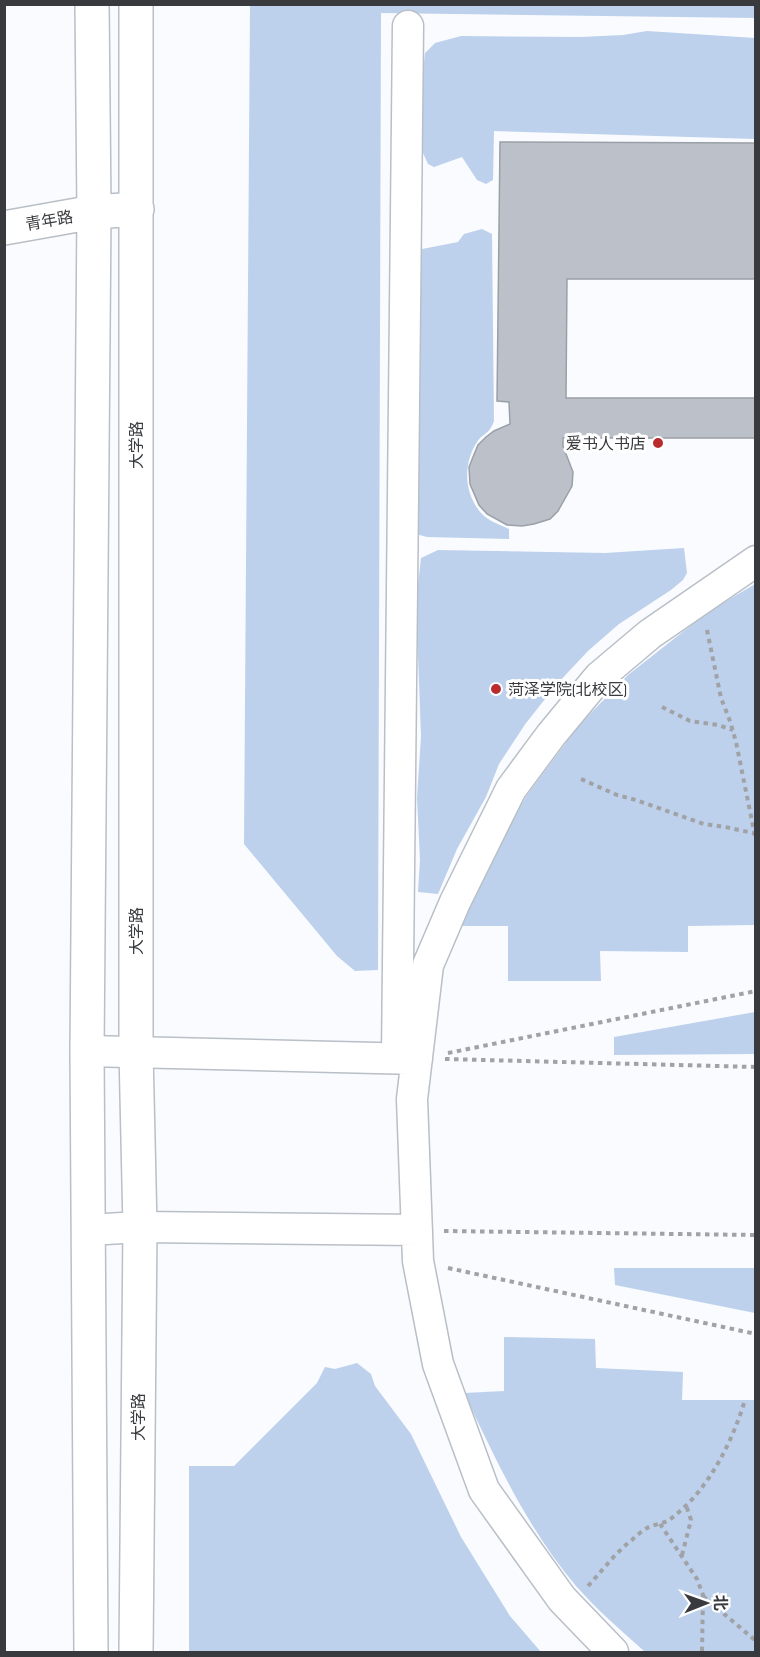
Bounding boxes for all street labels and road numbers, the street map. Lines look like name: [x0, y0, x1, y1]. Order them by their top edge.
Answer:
street label: 青年路: [24, 208, 75, 235]
street label: 大学路: [128, 421, 147, 469]
street label: 大学路: [128, 907, 147, 955]
street label: 大学路: [130, 1393, 149, 1441]

